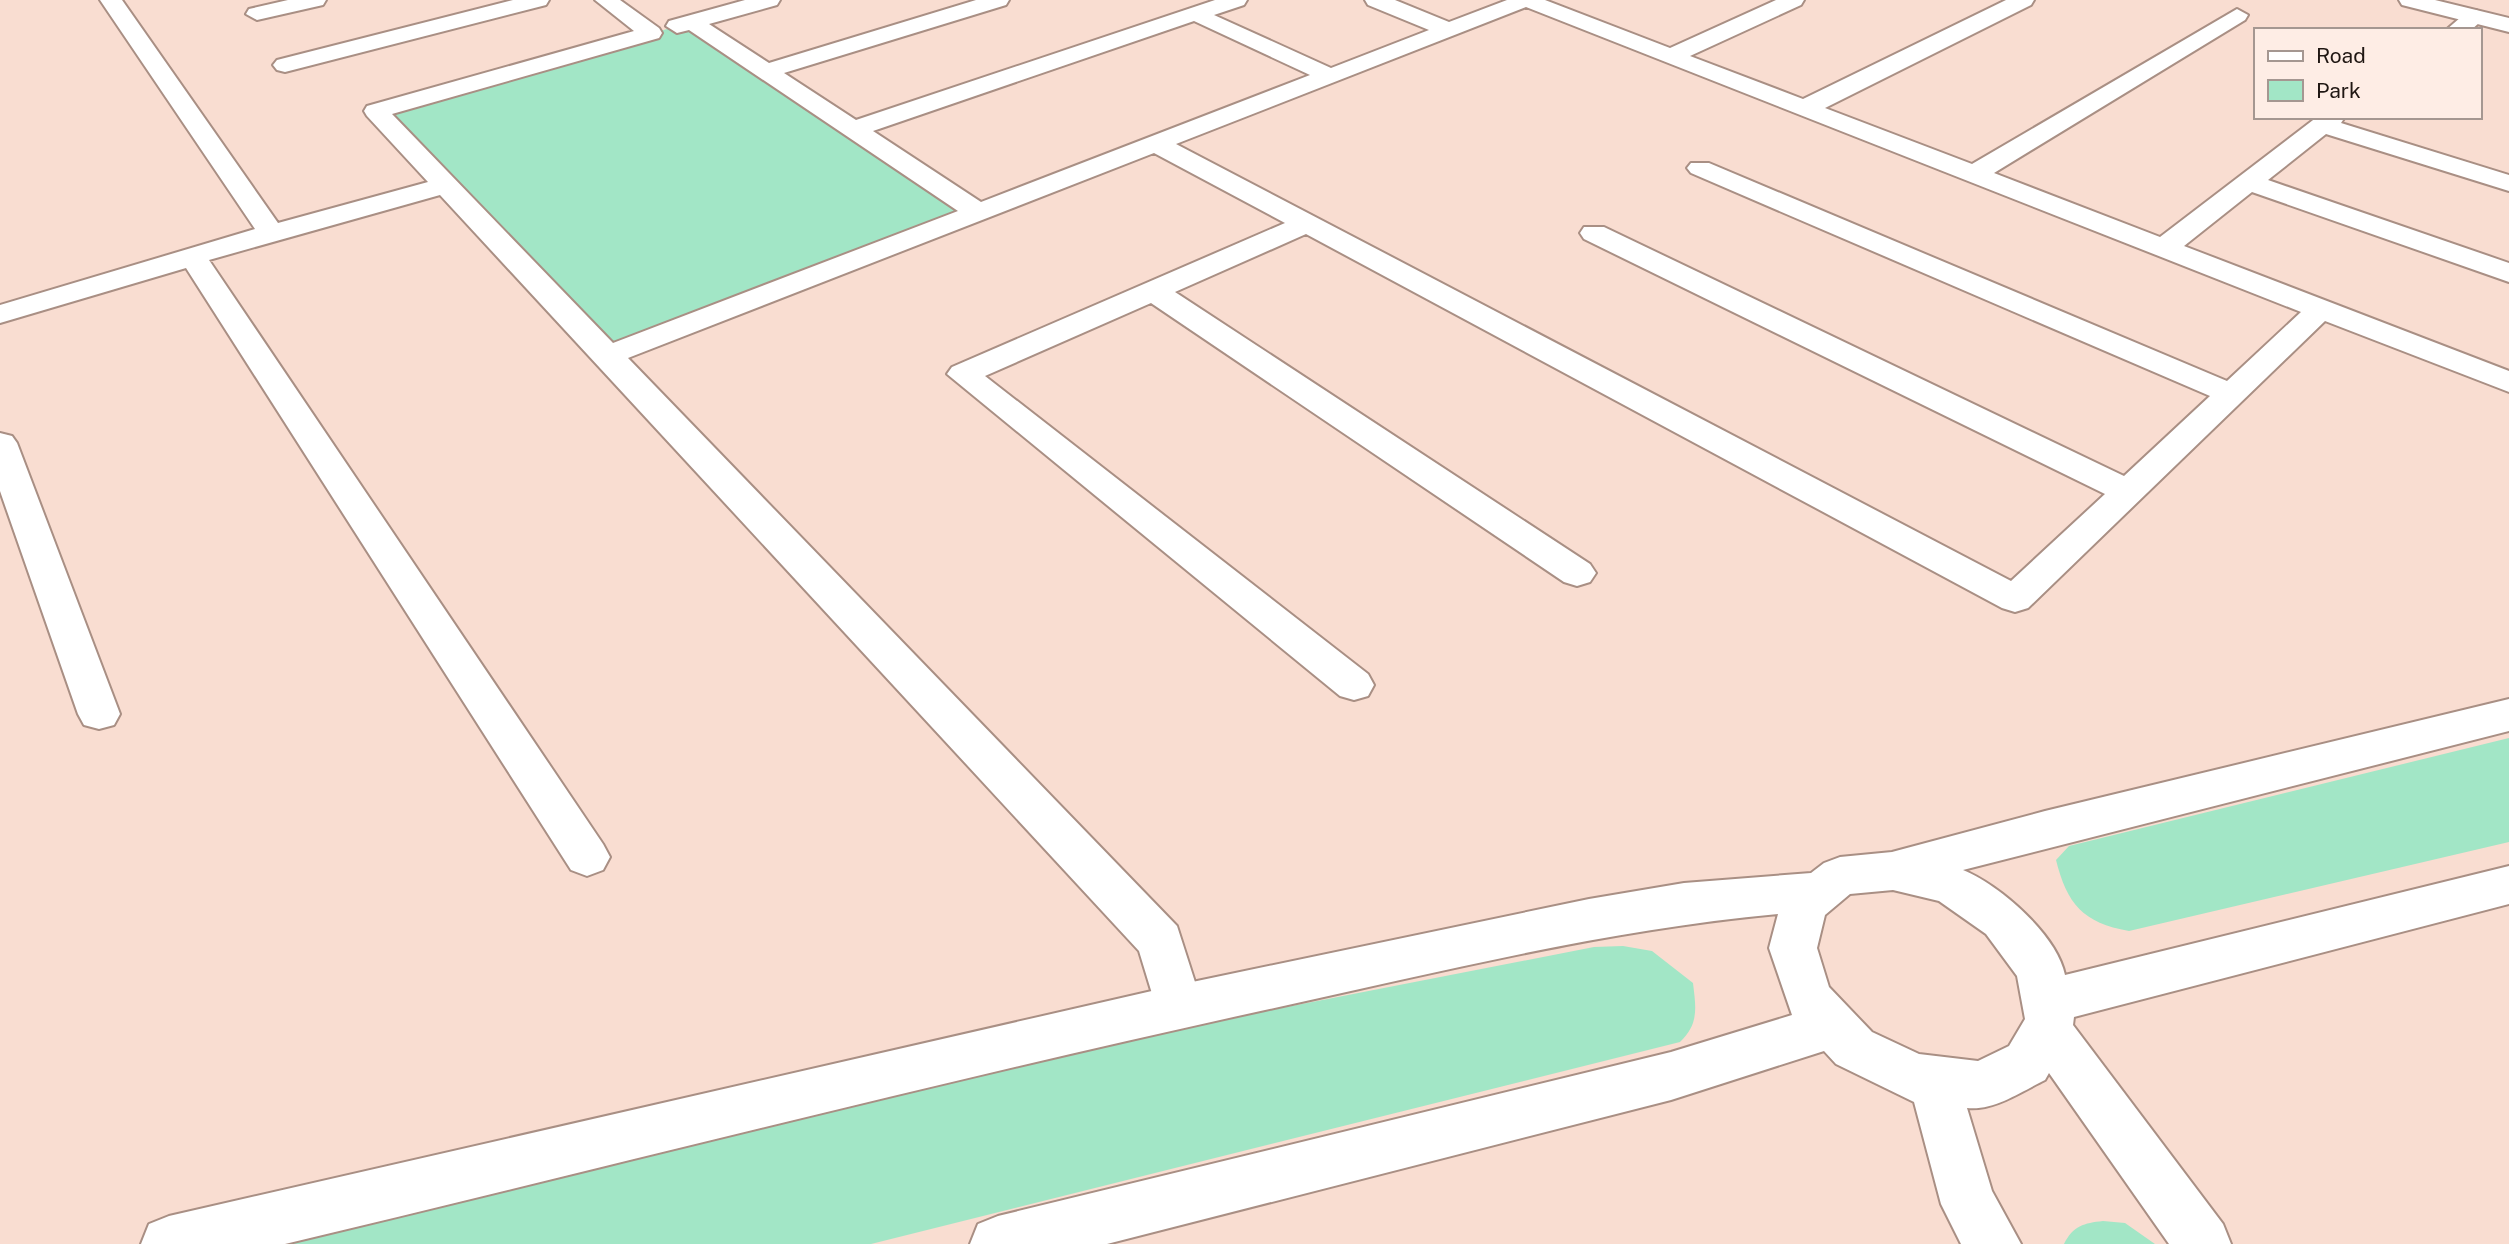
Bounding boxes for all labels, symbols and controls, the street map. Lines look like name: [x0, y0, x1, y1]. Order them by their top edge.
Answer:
legend: [2254, 28, 2481, 119]
text: Road: [2316, 43, 2366, 68]
text: Park: [2316, 78, 2361, 103]

